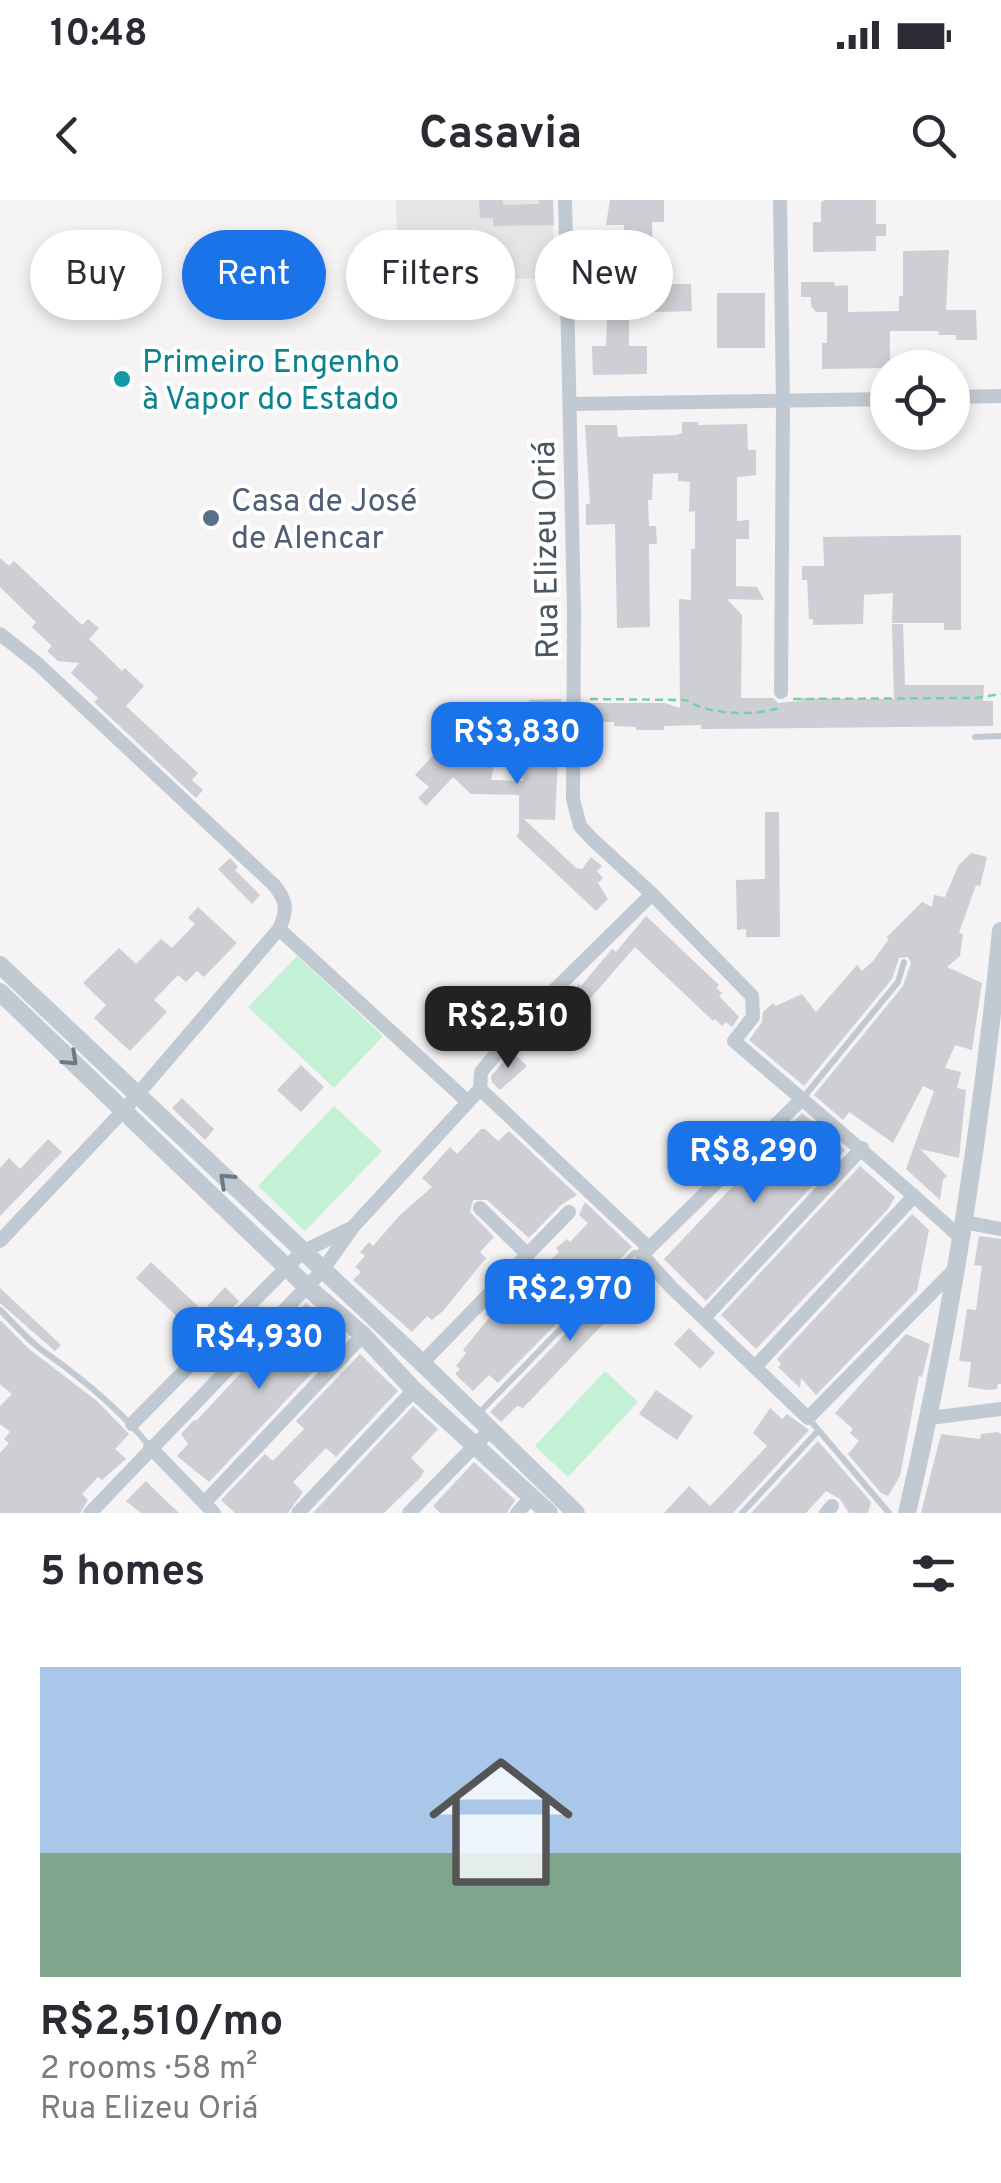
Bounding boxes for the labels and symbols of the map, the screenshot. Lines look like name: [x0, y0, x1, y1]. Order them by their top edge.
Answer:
place label: Primeiro Engenho à Vapor do Estado: [142, 344, 400, 421]
marker: Primeiro Engenho à Vapor do Estado: [111, 368, 133, 390]
street label: Rua Elizeu Oriá: [526, 440, 570, 659]
place label: Casa de José de Alencar: [231, 483, 417, 560]
marker: Casa de José de Alencar: [200, 507, 222, 529]
pin: R$3,830: [425, 702, 609, 787]
pin: R$2,510: [416, 986, 600, 1071]
one-way arrow: [59, 1047, 78, 1065]
pin: R$8,290: [662, 1121, 846, 1206]
one-way arrow: [219, 1174, 238, 1192]
pin: R$2,970: [478, 1259, 662, 1344]
pin: R$4,930: [167, 1307, 351, 1392]

